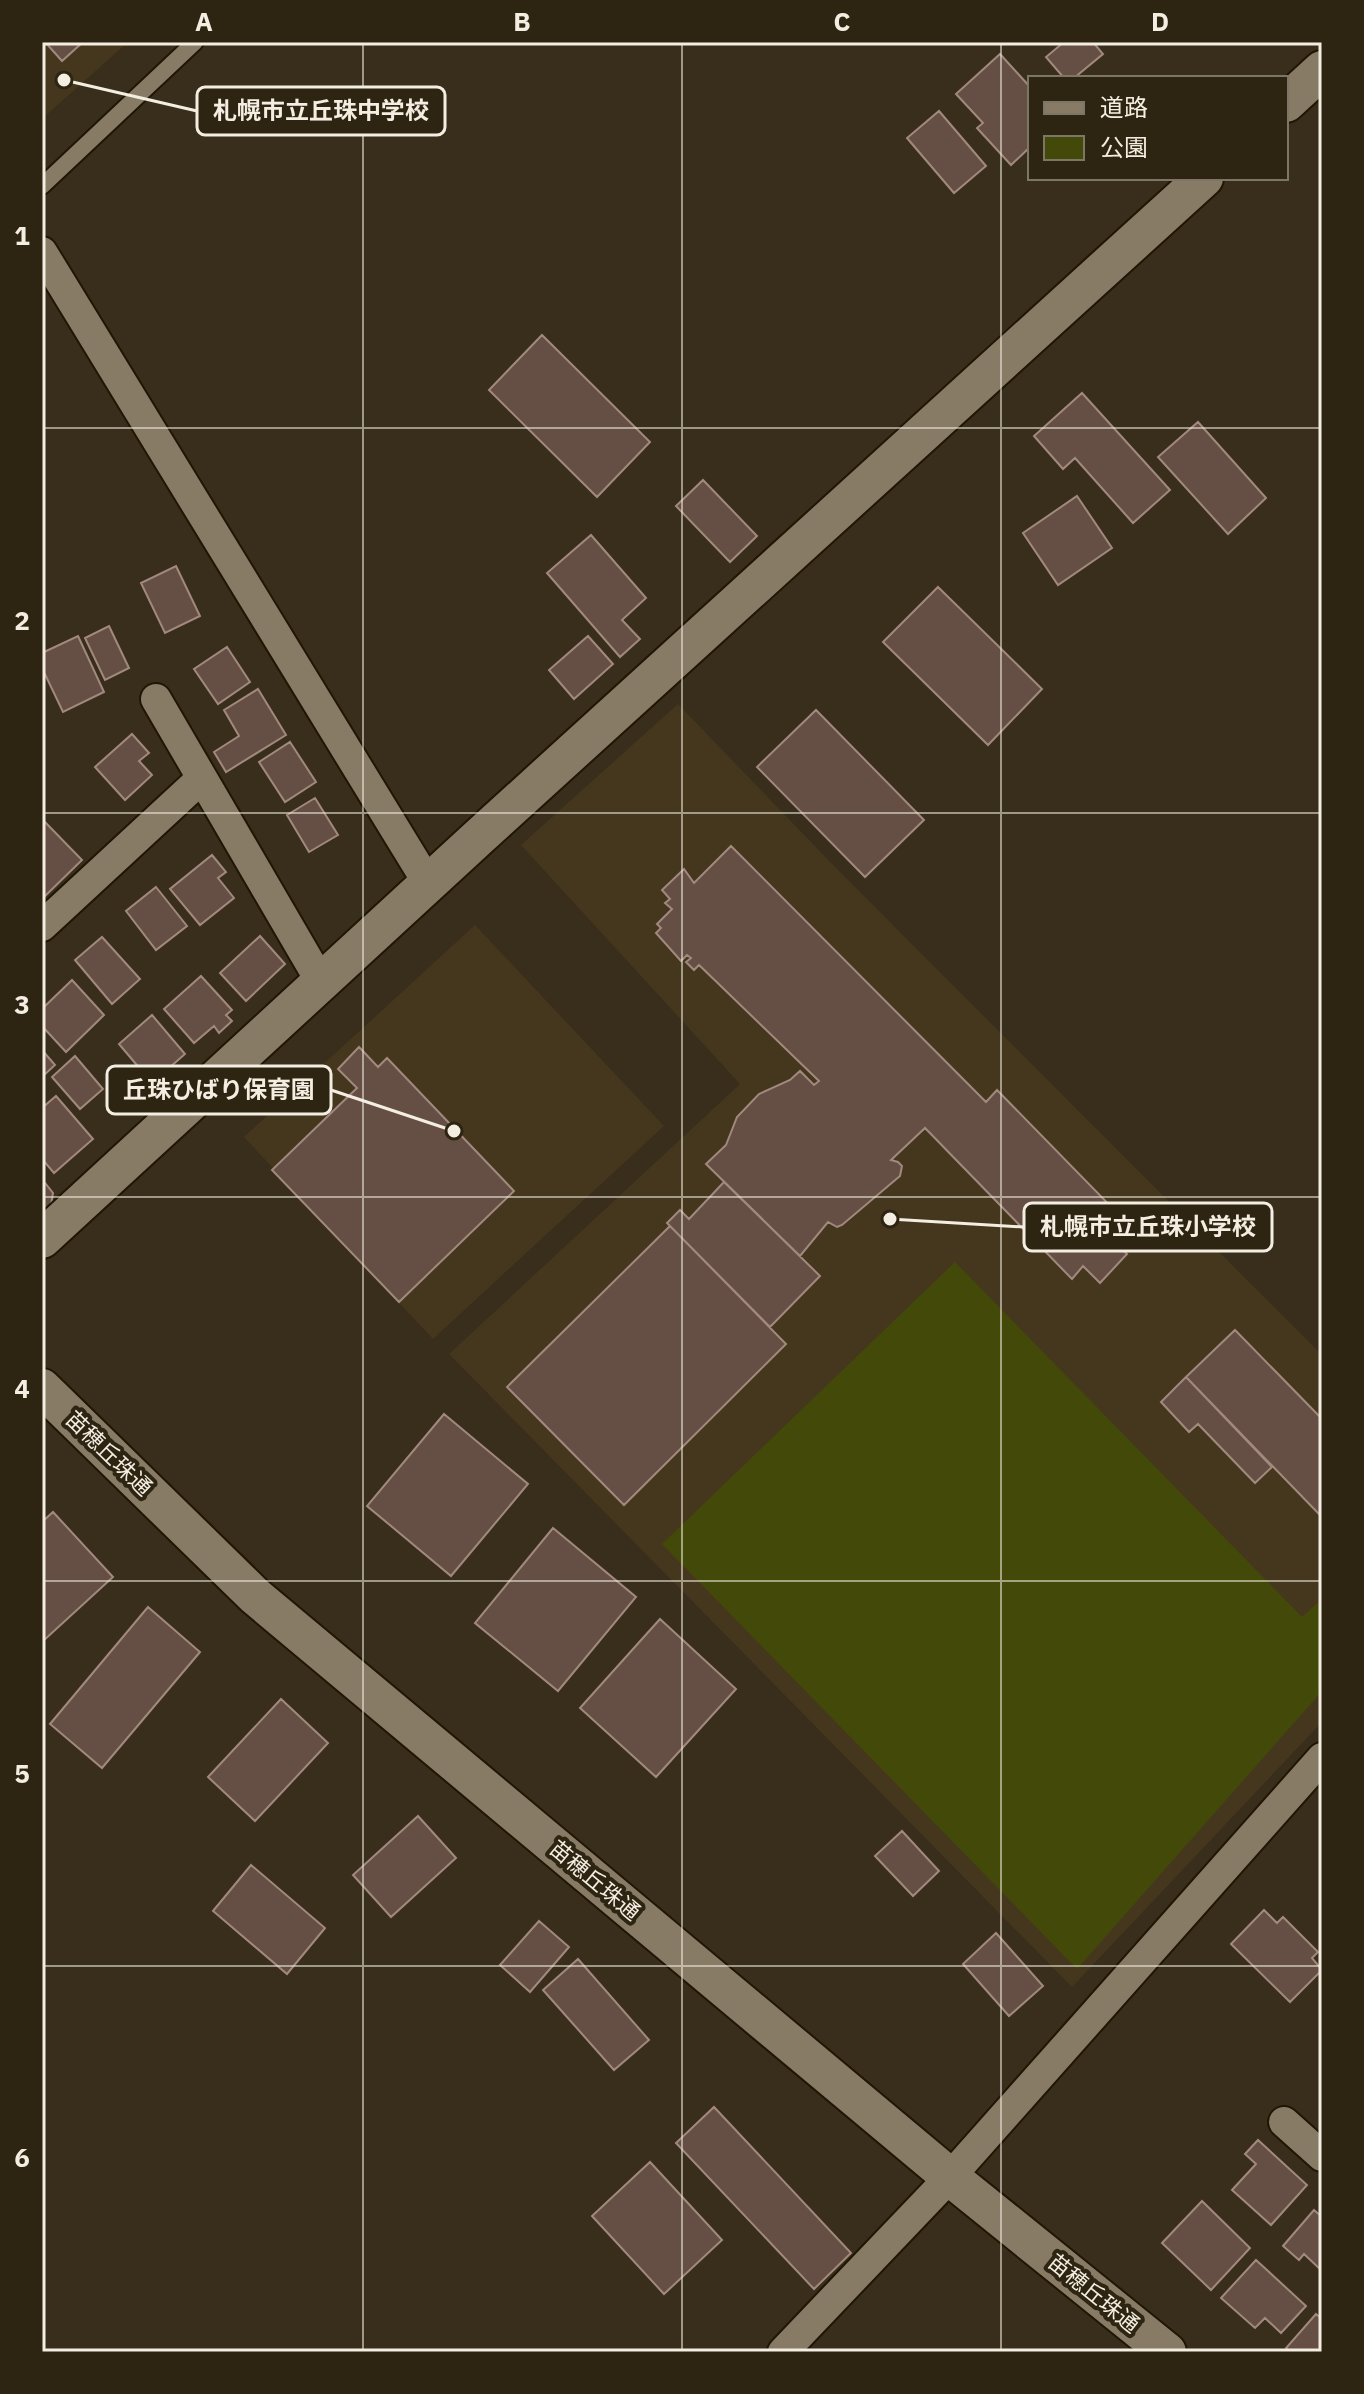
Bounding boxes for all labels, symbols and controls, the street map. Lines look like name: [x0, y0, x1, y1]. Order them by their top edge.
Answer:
text: A: [195, 4, 213, 38]
text: B: [513, 4, 531, 38]
text: C: [834, 4, 851, 38]
text: D: [1151, 4, 1169, 38]
legend: [1028, 76, 1288, 180]
callout: 札幌市立丘珠中学校: [197, 87, 445, 135]
text: 道路: [1100, 91, 1148, 123]
text: 札幌市立丘珠中学校: [213, 94, 429, 126]
text: 公園: [1100, 131, 1148, 163]
text: 1: [14, 218, 30, 252]
text: 2: [14, 603, 30, 637]
text: 3: [14, 987, 30, 1021]
callout: 丘珠ひばり保育園: [107, 1066, 331, 1114]
text: 丘珠ひばり保育園: [123, 1073, 315, 1105]
callout: 札幌市立丘珠小学校: [1024, 1203, 1272, 1251]
text: 札幌市立丘珠小学校: [1040, 1210, 1256, 1242]
text: 4: [14, 1371, 30, 1405]
street label: 苗穂丘珠通: [60, 1404, 159, 1501]
text: 5: [14, 1756, 30, 1790]
street label: 苗穂丘珠通: [544, 1833, 647, 1926]
text: 6: [14, 2140, 30, 2174]
street label: 苗穂丘珠通: [1042, 2247, 1146, 2338]

